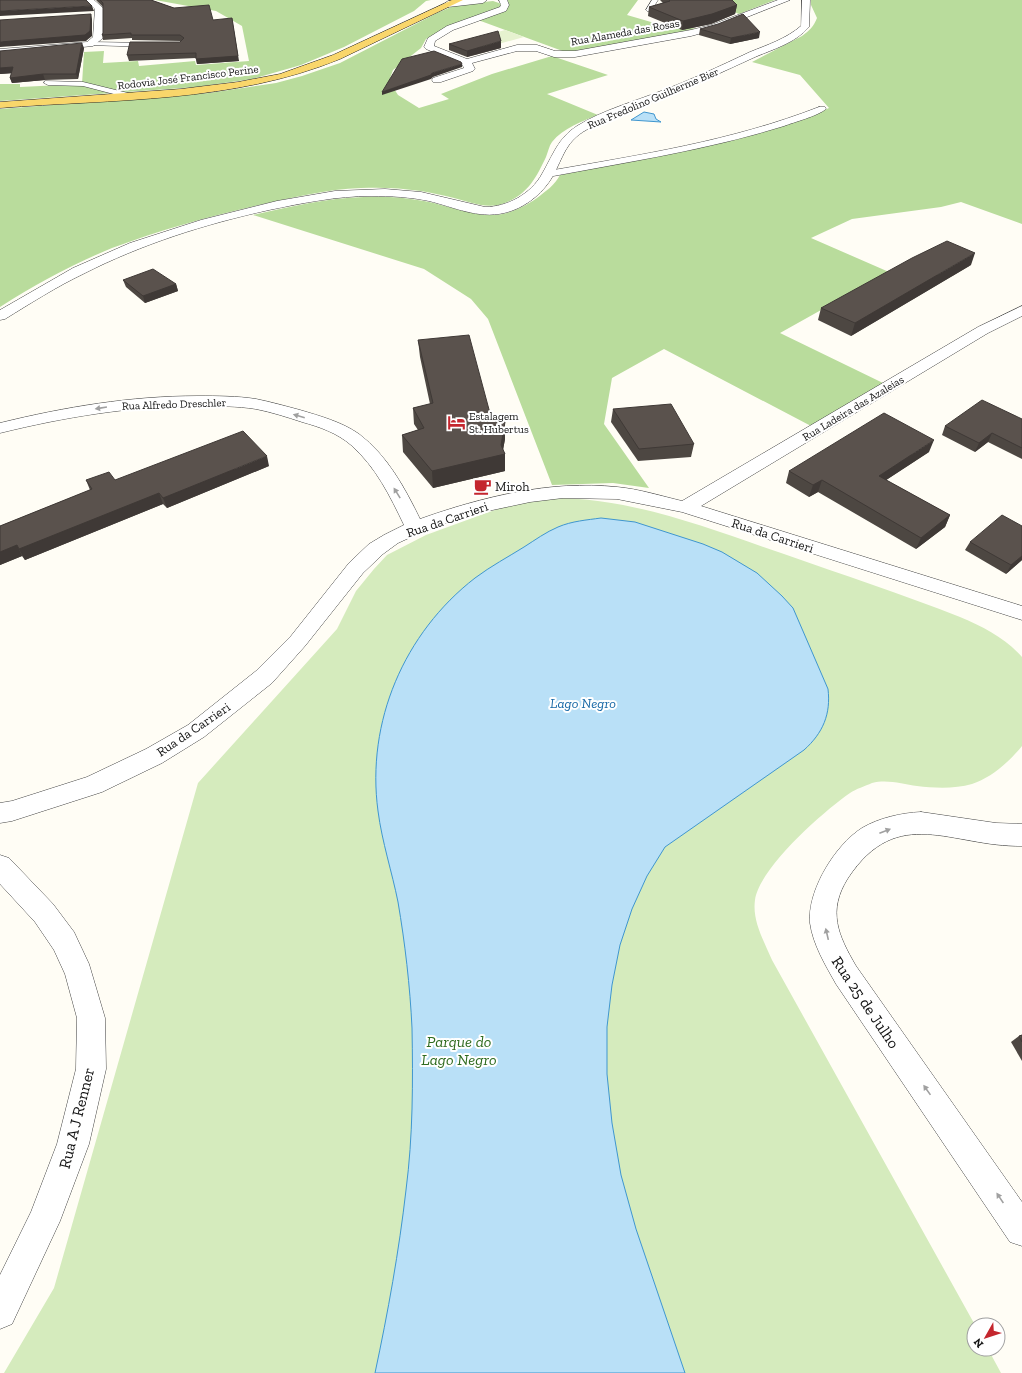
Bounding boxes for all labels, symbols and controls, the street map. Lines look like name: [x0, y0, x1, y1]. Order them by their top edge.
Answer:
street label: Rua Alameda das Rosas: [570, 16, 681, 48]
street label: Rodovia José Francisco Perine: [117, 62, 259, 93]
street label: Rua Fredolino Guilherme Bier: [586, 65, 721, 132]
street label: Rua Ladeira das Azaleias: [800, 373, 906, 444]
street label: Rua Alfredo Dreschler: [122, 396, 227, 413]
one-way arrow: [95, 405, 107, 411]
place label: Estalagem St. Hubertus: [469, 410, 529, 436]
hotel icon: Estalagem St. Hubertus: [446, 412, 466, 432]
one-way arrow: [293, 413, 305, 419]
cafe icon: Miroh: [472, 476, 492, 496]
place label: Miroh: [495, 479, 530, 494]
one-way arrow: [394, 487, 401, 499]
street label: Rua da Carrieri: [404, 498, 490, 540]
street label: Rua da Carrieri: [730, 515, 816, 556]
water label: Lago Negro: [550, 695, 616, 712]
street label: Rua da Carrieri: [154, 699, 233, 759]
one-way arrow: [879, 827, 891, 833]
one-way arrow: [823, 928, 829, 941]
street label: Rua 25 de Julho: [828, 952, 903, 1052]
park label: Parque do Lago Negro: [421, 1032, 497, 1069]
street label: Rua A J Renner: [55, 1065, 98, 1171]
one-way arrow: [923, 1085, 931, 1096]
one-way arrow: [996, 1192, 1004, 1203]
north arrow: [966, 1317, 1006, 1357]
text: N: [971, 1335, 986, 1350]

